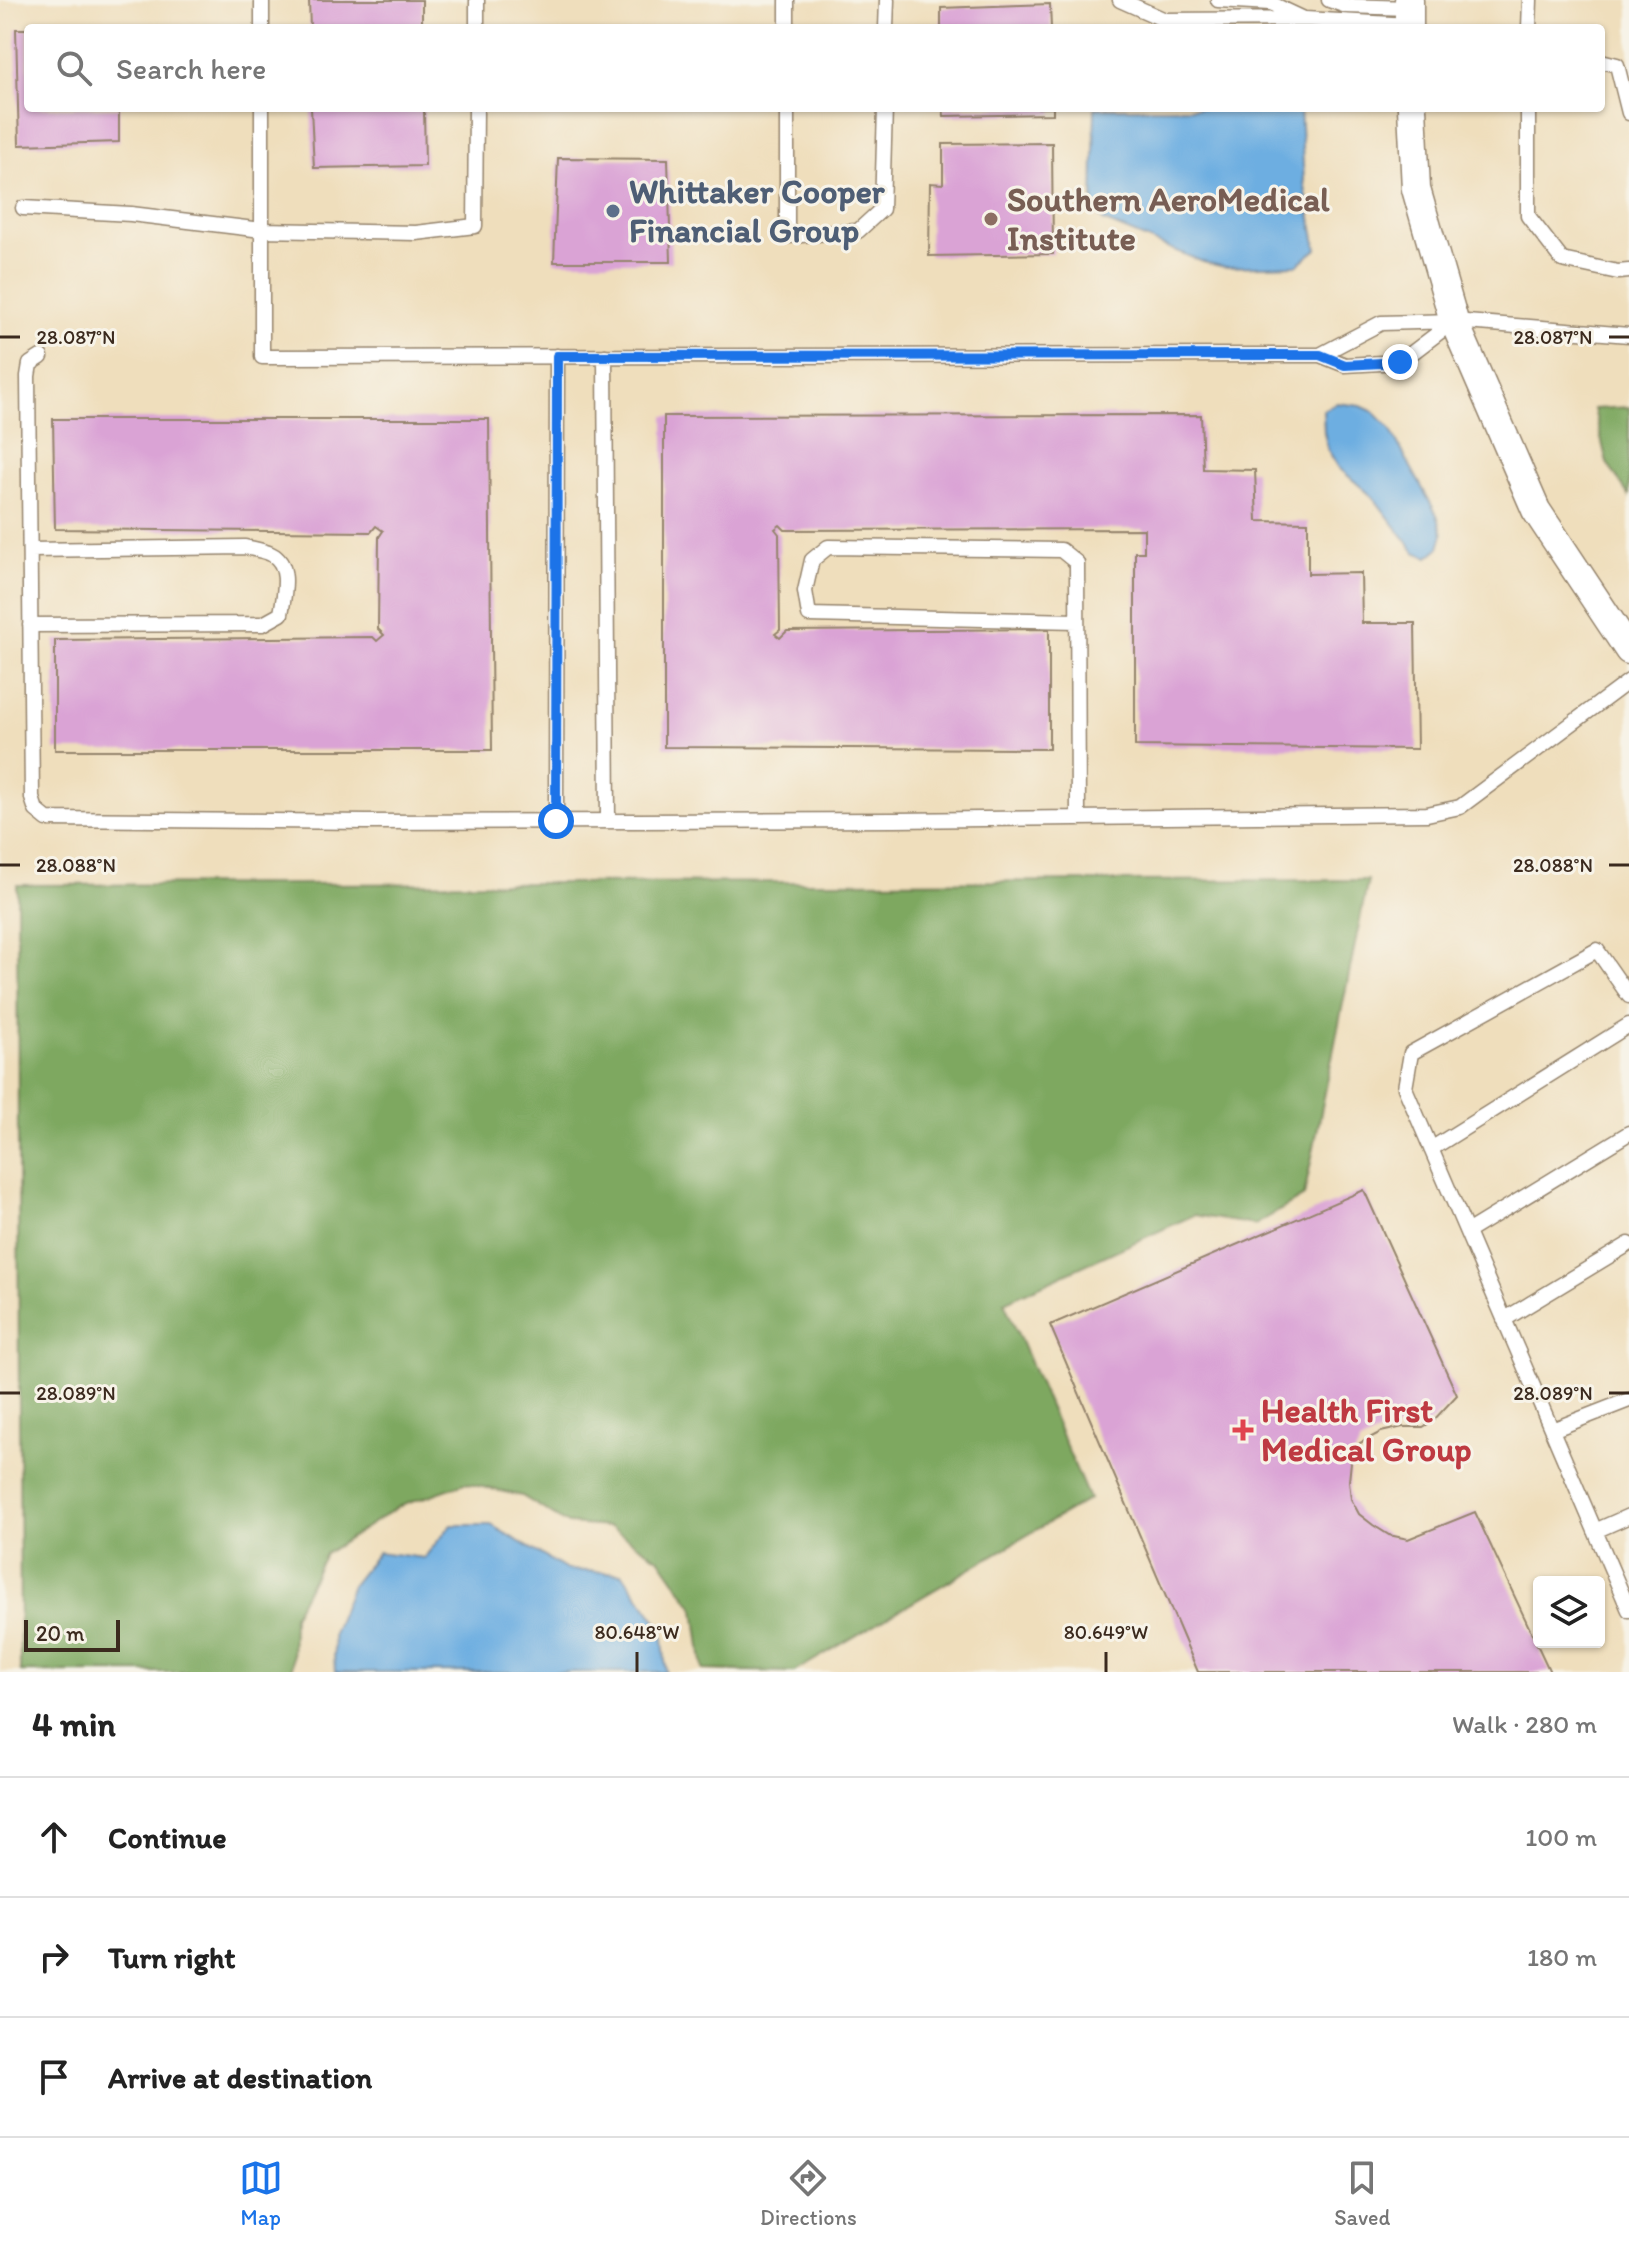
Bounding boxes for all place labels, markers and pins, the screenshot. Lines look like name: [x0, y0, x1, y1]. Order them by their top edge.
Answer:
place label: Whittaker Cooper Financial Group: [629, 171, 886, 251]
place label: Southern AeroMedical Institute: [1007, 179, 1330, 259]
marker: Whittaker Cooper Financial Group: [604, 202, 622, 220]
marker: Southern AeroMedical Institute: [982, 210, 1000, 228]
place label: Health First Medical Group: [1261, 1390, 1472, 1470]
marker: Health First Medical Group: [1232, 1419, 1254, 1441]

